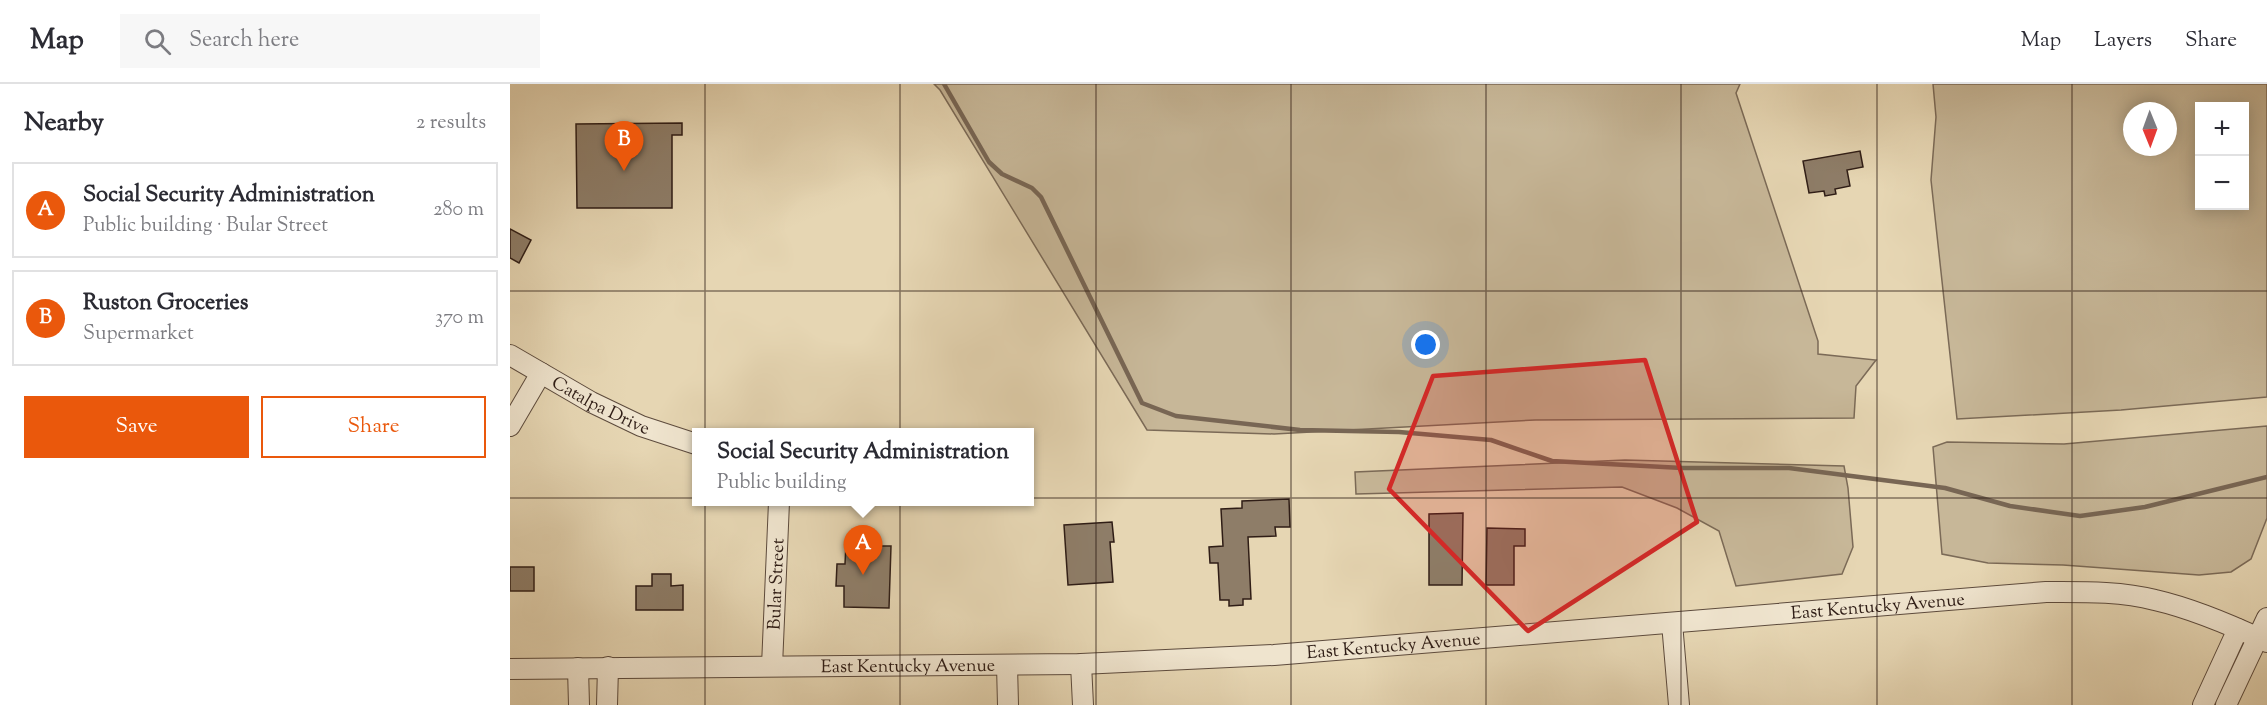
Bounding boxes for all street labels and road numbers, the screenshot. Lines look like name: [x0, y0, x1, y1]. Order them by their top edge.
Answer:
street label: Catalpa Drive: [546, 371, 652, 443]
street label: Bular Street: [763, 538, 792, 631]
street label: East Kentucky Avenue: [1790, 588, 1966, 628]
street label: East Kentucky Avenue: [1306, 627, 1482, 667]
street label: East Kentucky Avenue: [821, 654, 995, 681]

